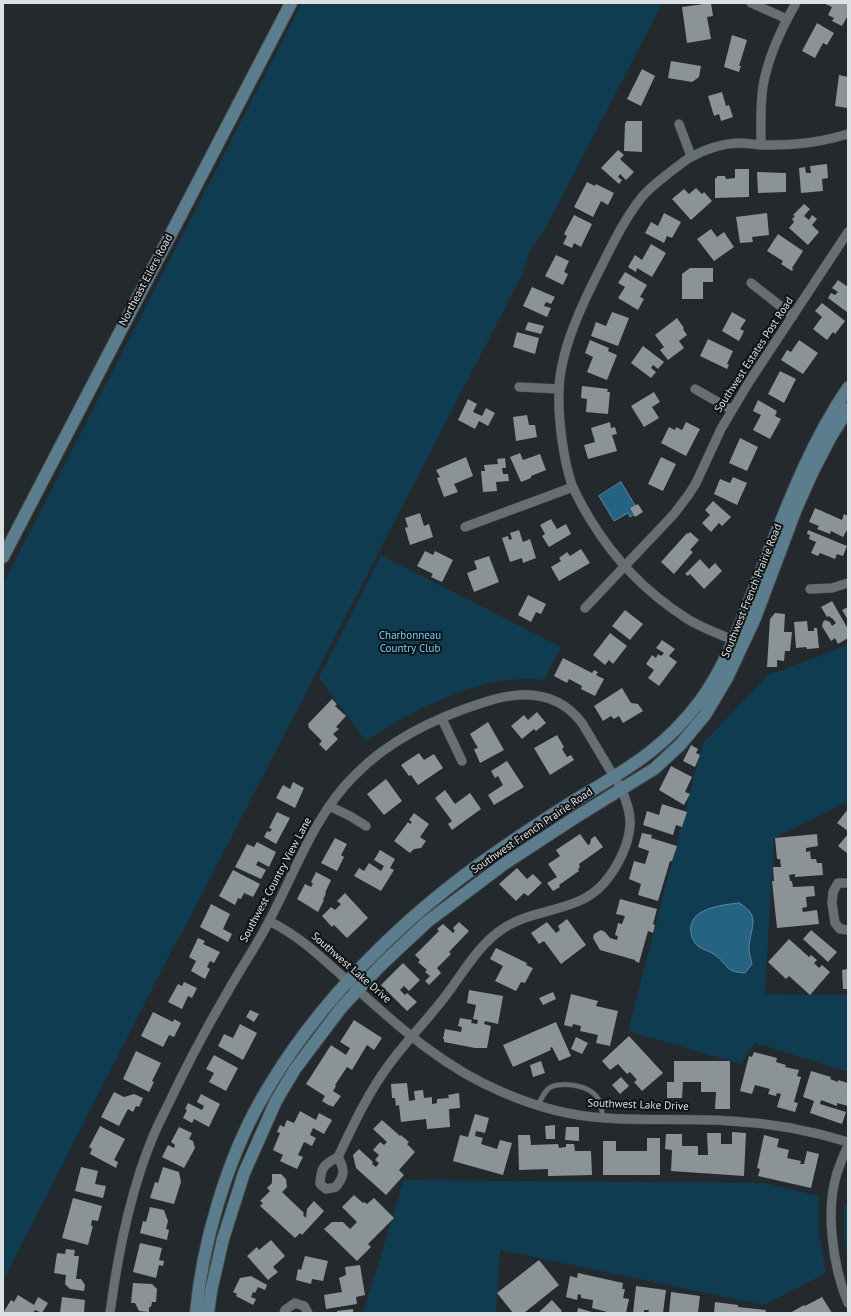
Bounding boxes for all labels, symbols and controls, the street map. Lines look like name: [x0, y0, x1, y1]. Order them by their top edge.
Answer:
street label: Northeast Eilers Road: [116, 232, 176, 328]
street label: Southwest Estates Post Road: [712, 295, 796, 415]
street label: Southwest French Prairie Road: [719, 522, 785, 660]
park label: Charbonneau Country Club: [379, 629, 441, 655]
street label: Southwest French Prairie Road: [469, 785, 595, 877]
street label: Southwest Country View Lane: [237, 815, 315, 945]
street label: Southwest Lake Drive: [308, 930, 394, 1006]
street label: Southwest Lake Drive: [587, 1097, 689, 1113]

